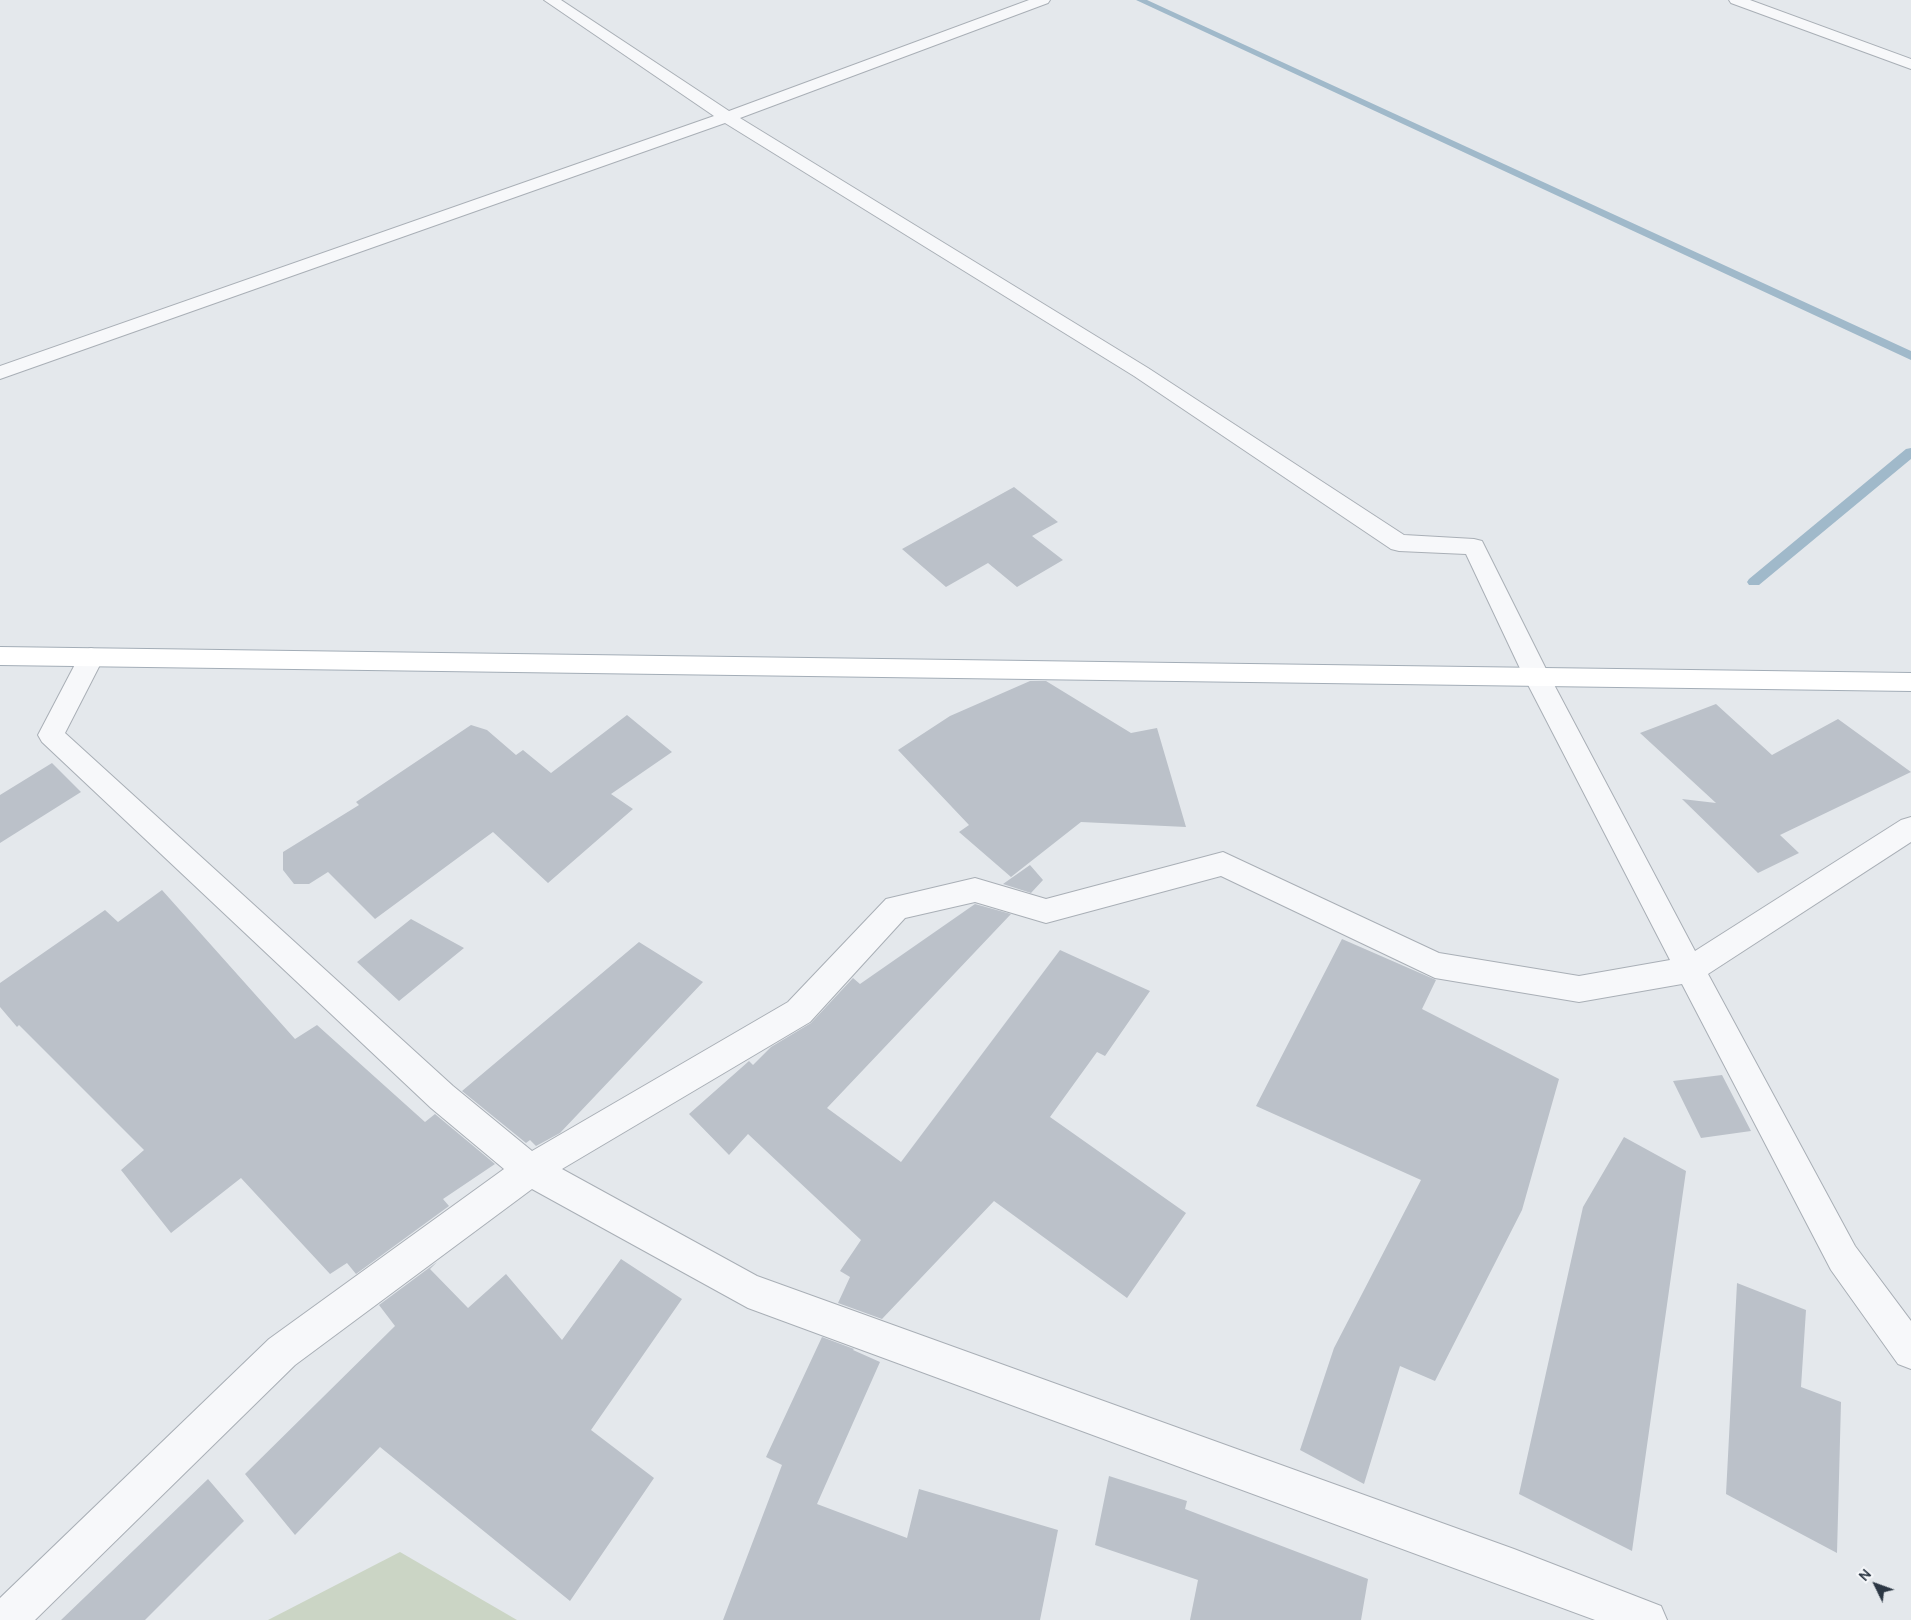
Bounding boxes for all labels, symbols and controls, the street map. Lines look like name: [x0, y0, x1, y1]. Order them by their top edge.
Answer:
north arrow: [1851, 1560, 1901, 1610]
text: N: [1854, 1565, 1875, 1585]

